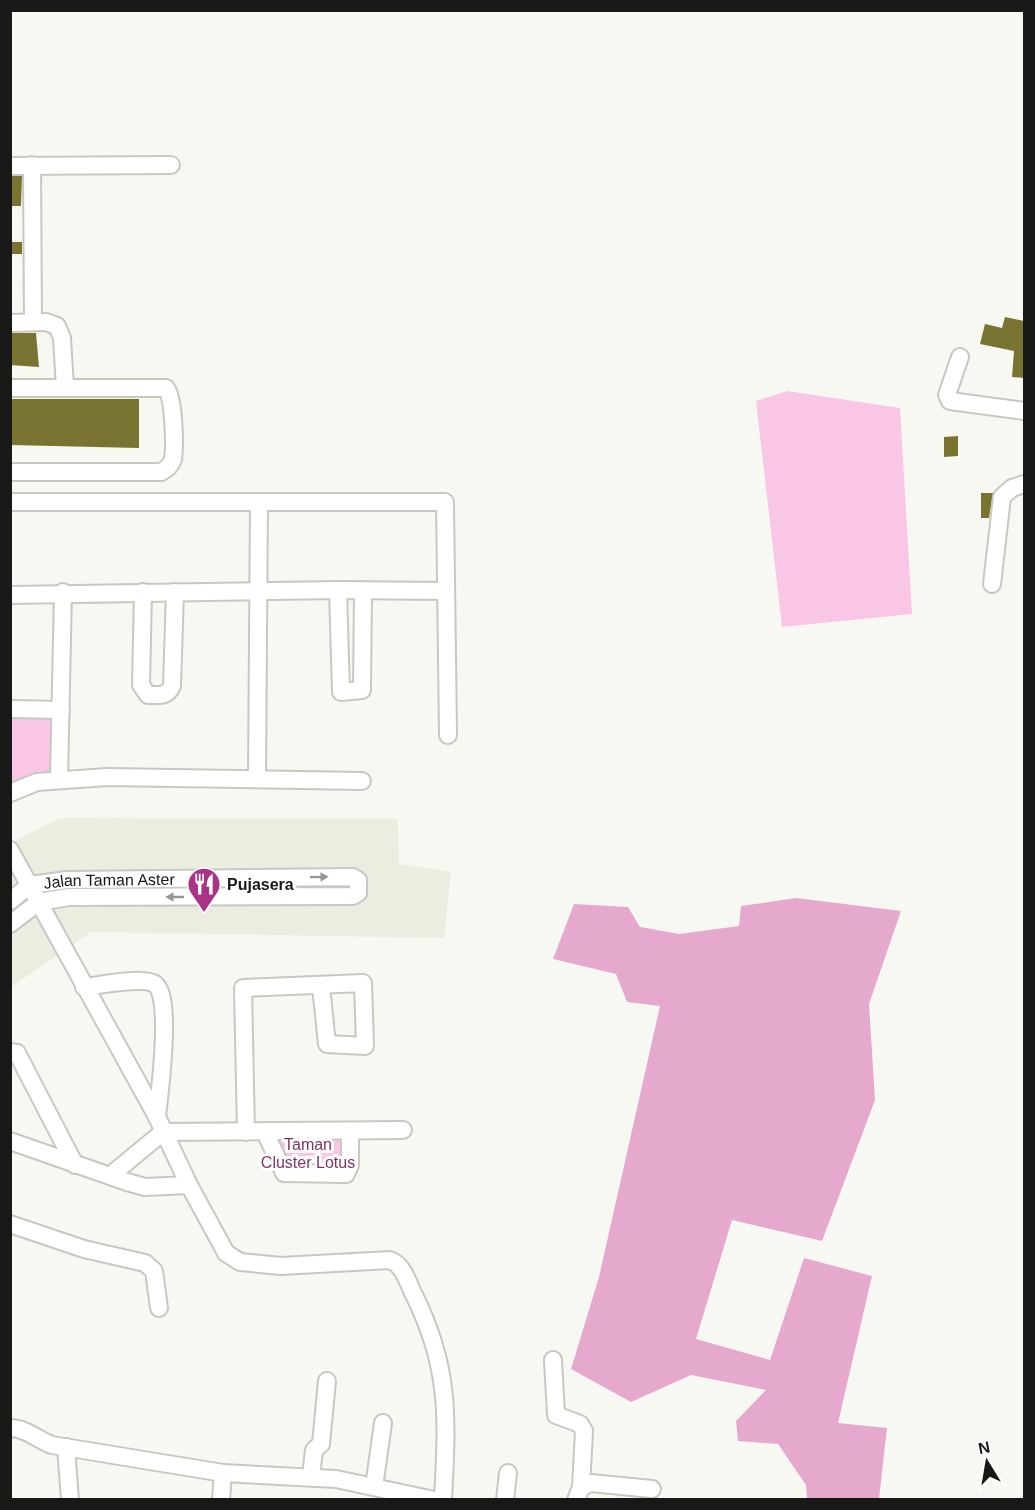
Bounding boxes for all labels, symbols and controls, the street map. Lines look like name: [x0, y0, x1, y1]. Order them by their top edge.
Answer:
restaurant icon: Pujasera: [186, 866, 222, 913]
street label: Jalan Taman Aster: [42, 870, 176, 892]
one-way arrow: [309, 872, 328, 882]
place label: Pujasera: [227, 876, 294, 893]
one-way arrow: [166, 892, 185, 901]
park label: Taman Cluster Lotus: [261, 1136, 355, 1171]
north arrow: [957, 1432, 1017, 1492]
text: N: [977, 1438, 992, 1457]

